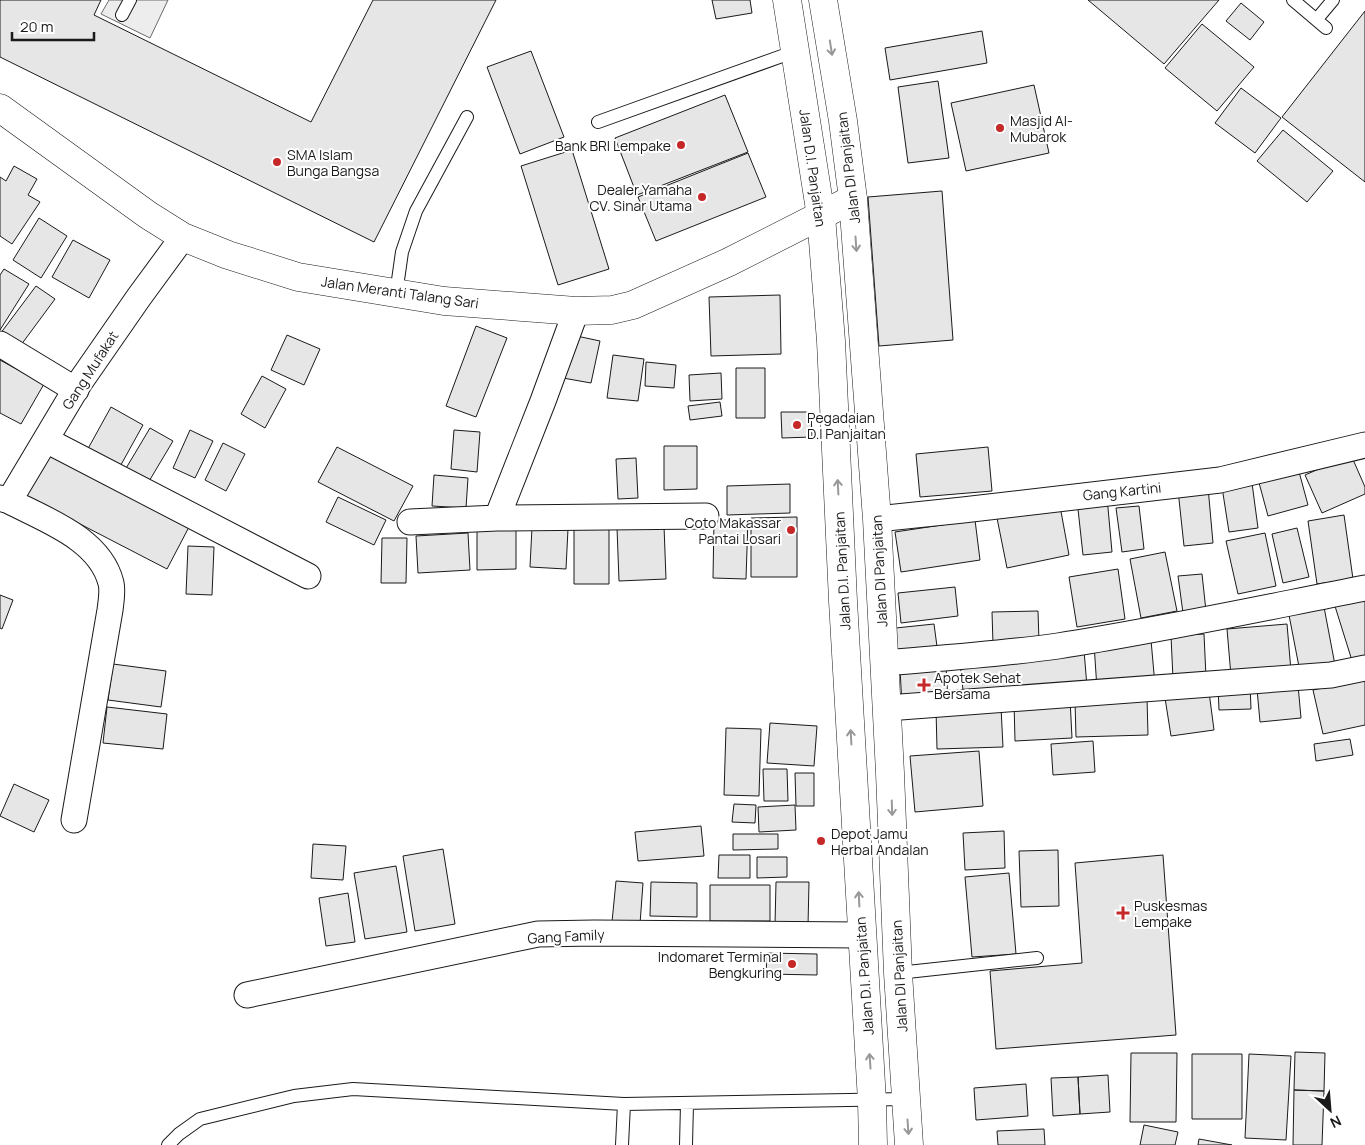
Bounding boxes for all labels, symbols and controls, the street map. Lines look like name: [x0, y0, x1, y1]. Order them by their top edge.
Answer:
scale bar: [12, 10, 95, 42]
text: 20 m: [20, 16, 53, 37]
one-way arrow: [826, 40, 836, 56]
street label: Jalan D.I. Panjaitan: [795, 108, 831, 228]
street label: Jalan DI Panjaitan: [832, 111, 864, 225]
place label: Masjid Al- Mubarok: [1010, 111, 1073, 146]
marker: Masjid Al- Mubarok: [994, 122, 1006, 134]
place label: Bank BRI Lempake: [555, 136, 671, 155]
marker: Bank BRI Lempake: [675, 139, 687, 151]
place label: SMA Islam Bunga Bangsa: [287, 145, 379, 180]
marker: SMA Islam Bunga Bangsa: [271, 156, 283, 168]
place label: Dealer Yamaha CV. Sinar Utama: [590, 180, 692, 215]
marker: Dealer Yamaha CV. Sinar Utama: [696, 191, 708, 203]
one-way arrow: [851, 236, 861, 252]
street label: Jalan Meranti Talang Sari: [320, 272, 480, 312]
street label: Gang Mufakat: [58, 327, 123, 413]
place label: Pegadaian D.I Panjaitan: [807, 408, 886, 443]
marker: Pegadaian D.I Panjaitan: [791, 419, 803, 431]
street label: Gang Kartini: [1082, 477, 1162, 505]
one-way arrow: [833, 479, 842, 495]
street label: Jalan D.I. Panjaitan: [829, 511, 855, 631]
place label: Coto Makassar Pantai Losari: [685, 513, 781, 548]
street label: Jalan DI Panjaitan: [867, 514, 891, 628]
marker: Coto Makassar Pantai Losari: [785, 524, 797, 536]
place label: Apotek Sehat Bersama: [934, 668, 1022, 703]
marker: Apotek Sehat Bersama: [918, 679, 930, 691]
one-way arrow: [846, 729, 855, 745]
one-way arrow: [887, 800, 896, 816]
place label: Depot Jamu Herbal Andalan: [831, 824, 929, 859]
marker: Depot Jamu Herbal Andalan: [815, 835, 827, 847]
one-way arrow: [855, 891, 864, 907]
place label: Puskesmas Lempake: [1134, 896, 1207, 931]
marker: Puskesmas Lempake: [1116, 906, 1130, 920]
street label: Jalan D.I. Panjaitan: [850, 916, 878, 1036]
street label: Jalan DI Panjaitan: [887, 919, 911, 1033]
street label: Gang Family: [527, 924, 606, 948]
place label: Indomaret Terminal Bengkuring: [658, 947, 782, 982]
marker: Indomaret Terminal Bengkuring: [786, 958, 798, 970]
one-way arrow: [865, 1054, 874, 1070]
north arrow: [1305, 1085, 1355, 1135]
text: N: [1327, 1111, 1345, 1133]
one-way arrow: [903, 1119, 913, 1135]

